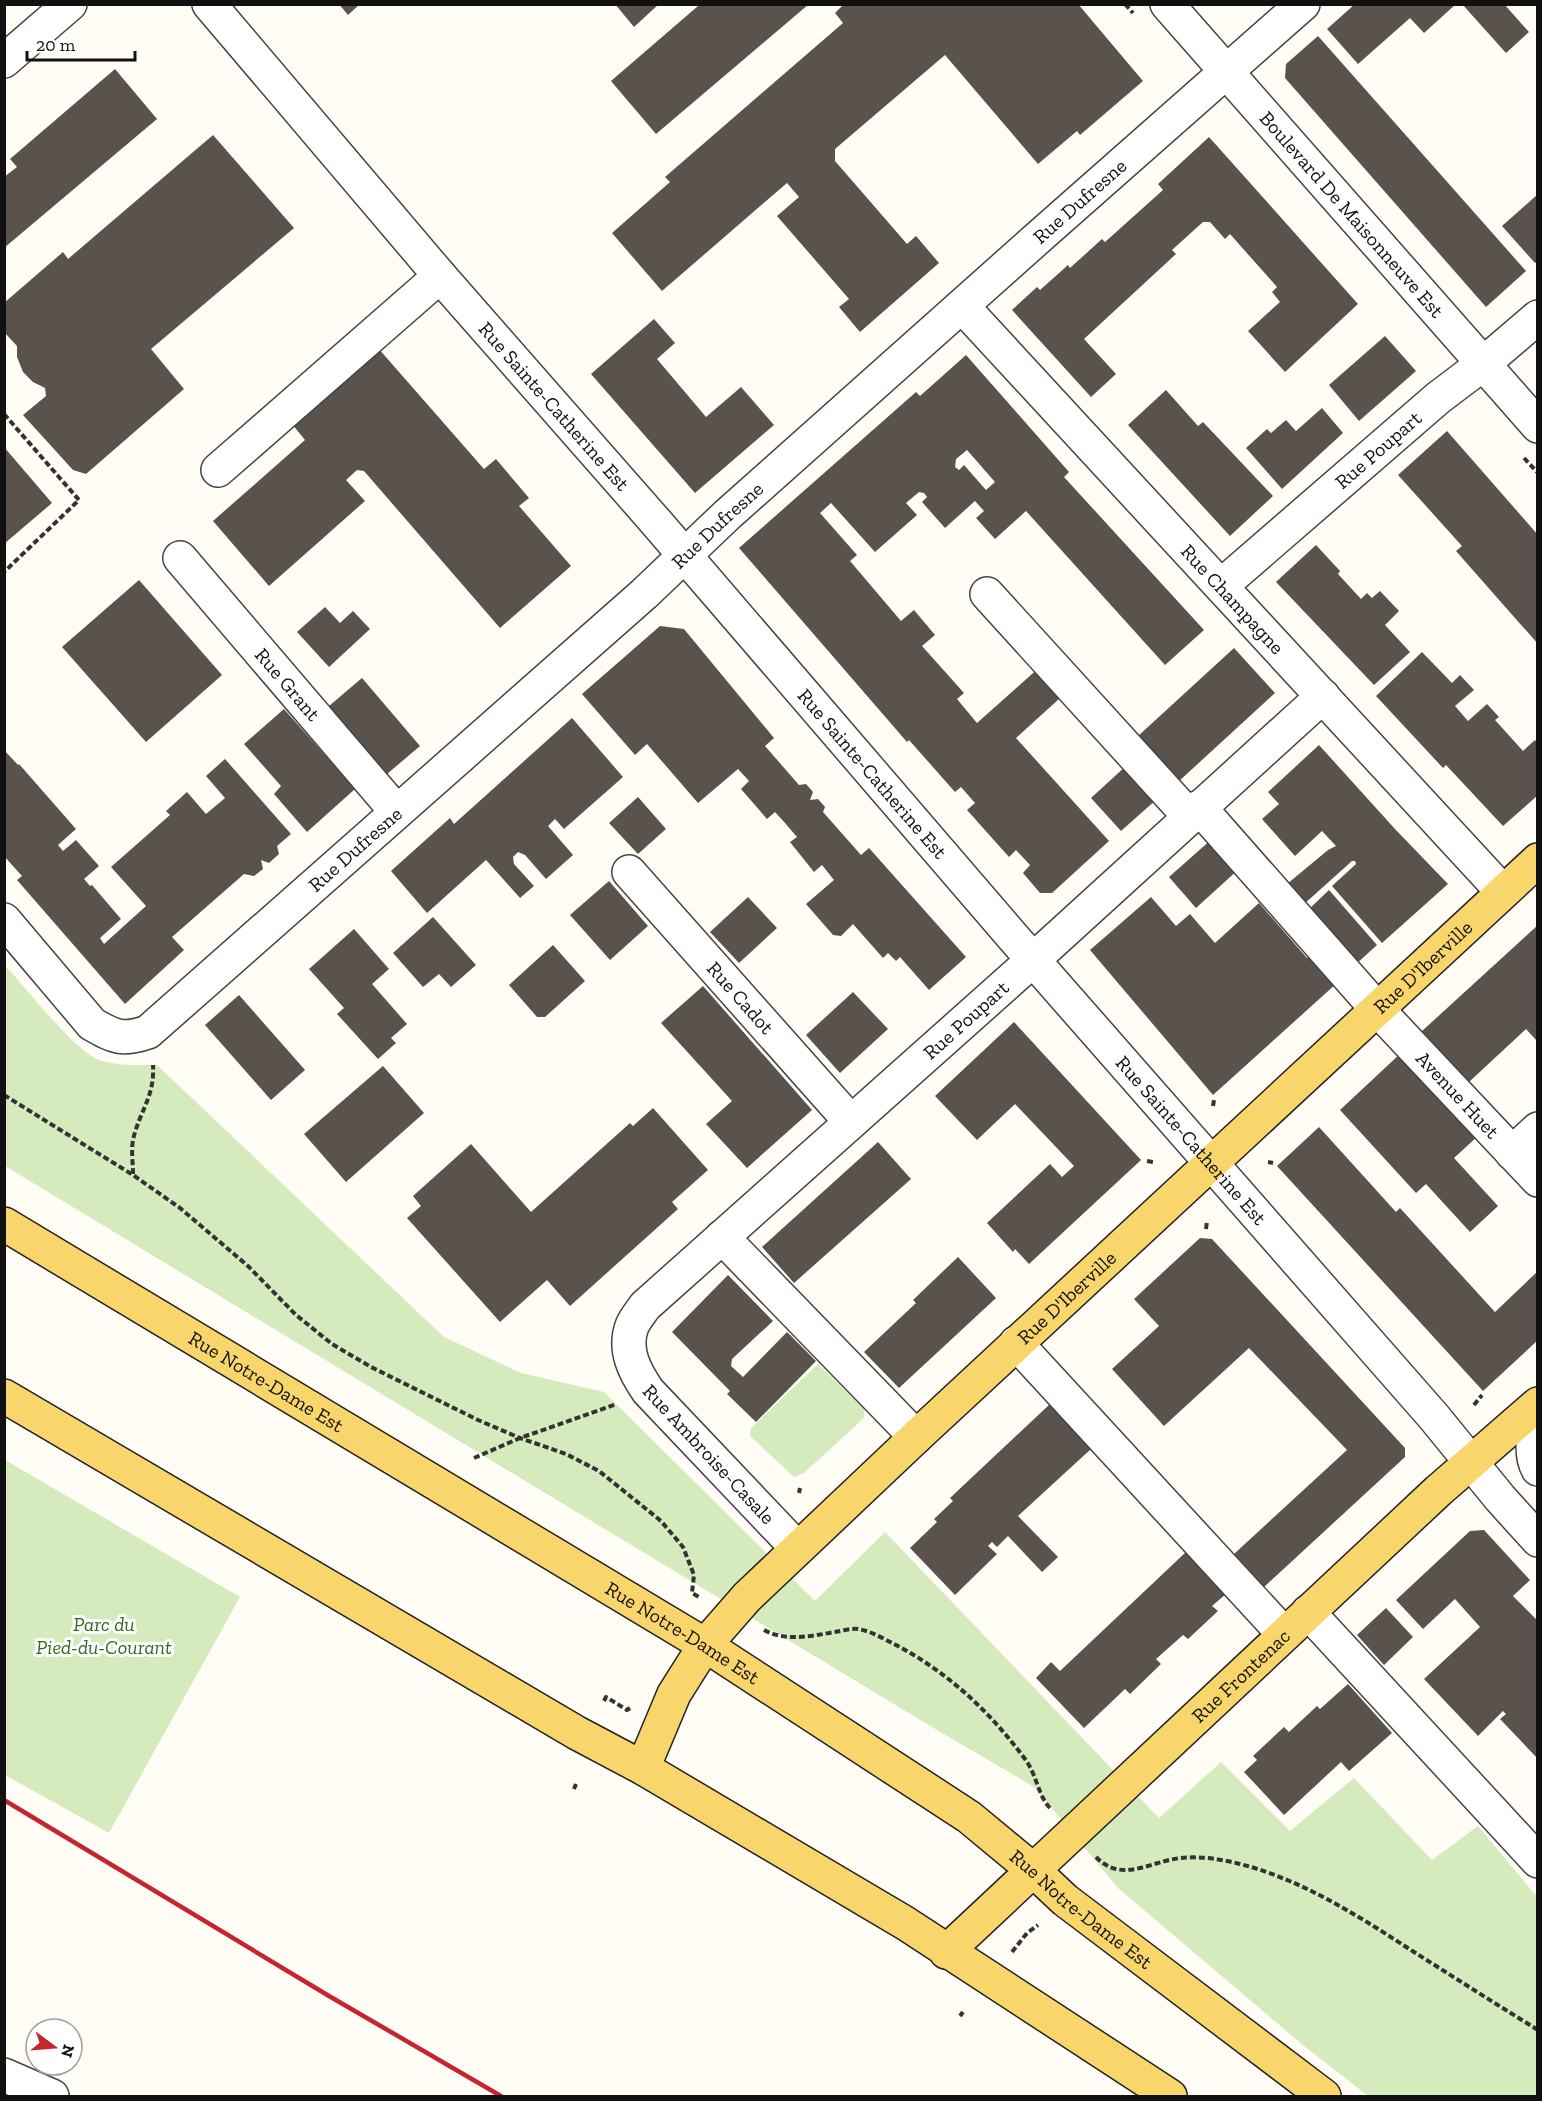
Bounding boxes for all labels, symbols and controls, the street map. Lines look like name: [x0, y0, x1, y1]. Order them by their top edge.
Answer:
scale bar: [27, 24, 135, 62]
text: 20 m: [36, 34, 76, 56]
street label: Boulevard De Maisonneuve Est: [1255, 106, 1449, 323]
street label: Rue Dufresne: [1028, 153, 1131, 249]
street label: Rue Sainte-Catherine Est: [474, 317, 635, 496]
street label: Rue Poupart: [1330, 405, 1427, 494]
street label: Rue Dufresne: [666, 476, 768, 574]
street label: Rue Champagne: [1176, 539, 1289, 659]
street label: Rue Grant: [250, 643, 326, 726]
street label: Rue Sainte-Catherine Est: [793, 684, 953, 864]
street label: Rue Dufresne: [303, 801, 407, 897]
street label: Rue D'Iberville: [1368, 915, 1477, 1019]
street label: Rue Cadot: [702, 956, 779, 1039]
street label: Rue Poupart: [918, 975, 1014, 1064]
street label: Avenue Huet: [1411, 1046, 1505, 1144]
street label: Rue Sainte-Catherine Est: [1111, 1051, 1272, 1230]
street label: Rue D'Iberville: [1012, 1246, 1121, 1349]
street label: Rue Notre-Dame Est: [184, 1326, 349, 1438]
street label: Rue Ambroise-Casale: [638, 1379, 780, 1529]
street label: Rue Notre-Dame Est: [601, 1576, 765, 1690]
park label: Parc du Pied-du-Courant: [36, 1612, 172, 1659]
street label: Rue Frontenac: [1187, 1624, 1295, 1728]
street label: Rue Notre-Dame Est: [1005, 1844, 1158, 1974]
north arrow: [24, 2017, 84, 2077]
text: N: [57, 2043, 79, 2059]

